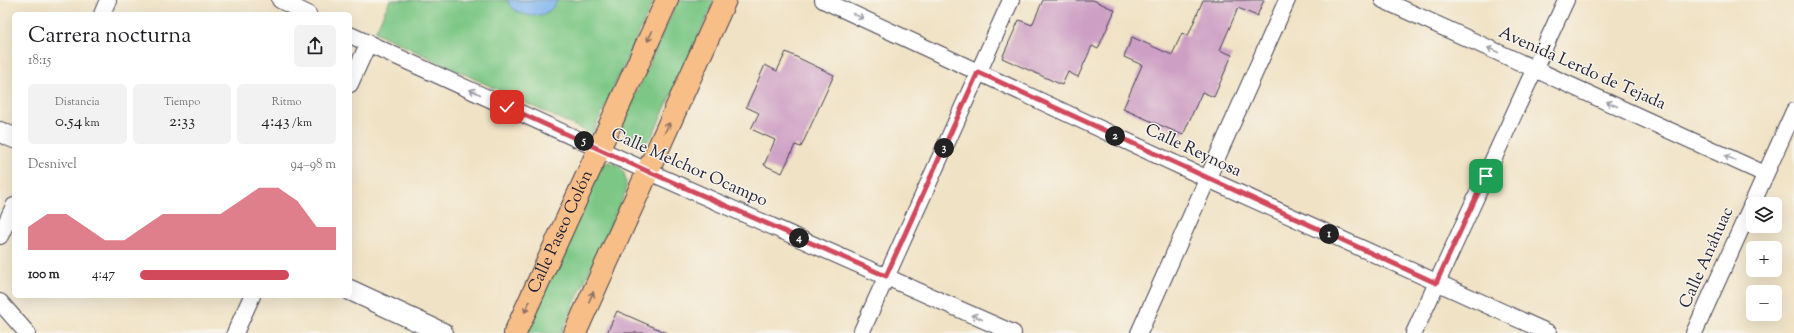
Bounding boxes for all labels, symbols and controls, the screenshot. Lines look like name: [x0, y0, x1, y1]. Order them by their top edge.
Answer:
one-way arrow: [852, 13, 864, 20]
text: Carrera nocturna: [28, 21, 191, 53]
street label: Avenida Lerdo de Tejada: [1494, 21, 1670, 117]
button: share: [294, 25, 336, 67]
one-way arrow: [646, 29, 654, 41]
one-way arrow: [1488, 46, 1500, 53]
text: 18:15: [28, 52, 51, 70]
one-way arrow: [470, 88, 482, 95]
pin: [490, 90, 524, 124]
text: Distancia: [55, 94, 100, 110]
text: Tiempo: [164, 94, 200, 110]
text: Ritmo: [272, 94, 302, 110]
icon: check: [496, 96, 518, 118]
one-way arrow: [1606, 100, 1618, 107]
text: 0.54: [55, 110, 82, 134]
text: 2:33: [169, 110, 195, 134]
text: 4:43: [261, 110, 290, 134]
text: km: [82, 115, 100, 131]
text: /km: [290, 115, 312, 131]
street label: Calle Reynosa: [1141, 118, 1245, 184]
one-way arrow: [664, 122, 671, 134]
street label: Calle Melchor Ocampo: [607, 123, 771, 213]
pin: 2: [1105, 126, 1125, 146]
text: 2: [1112, 128, 1118, 144]
pin: 5: [574, 131, 594, 151]
text: 5: [582, 133, 586, 149]
pin: 3: [934, 138, 954, 158]
text: 3: [942, 140, 946, 156]
one-way arrow: [1724, 154, 1736, 161]
text: Desnivel: [28, 156, 77, 174]
text: 94–98 m: [290, 156, 336, 174]
pin: [1469, 159, 1503, 193]
icon: arrive: [1475, 165, 1497, 187]
street label: Calle Paseo Colón: [522, 166, 600, 298]
map controls: [1746, 197, 1782, 321]
button: layers: [1746, 197, 1782, 233]
street label: Calle Anáhuac: [1674, 203, 1740, 313]
pin: 1: [1319, 224, 1339, 244]
text: 1: [1327, 226, 1331, 242]
pin: 4: [789, 228, 809, 248]
text: 4: [796, 230, 802, 246]
button: +: [1746, 241, 1782, 277]
text: 100 m: [28, 266, 60, 284]
text: 4:47: [92, 266, 115, 284]
button: −: [1746, 285, 1782, 321]
one-way arrow: [587, 292, 595, 304]
one-way arrow: [523, 300, 530, 312]
one-way arrow: [972, 313, 984, 320]

